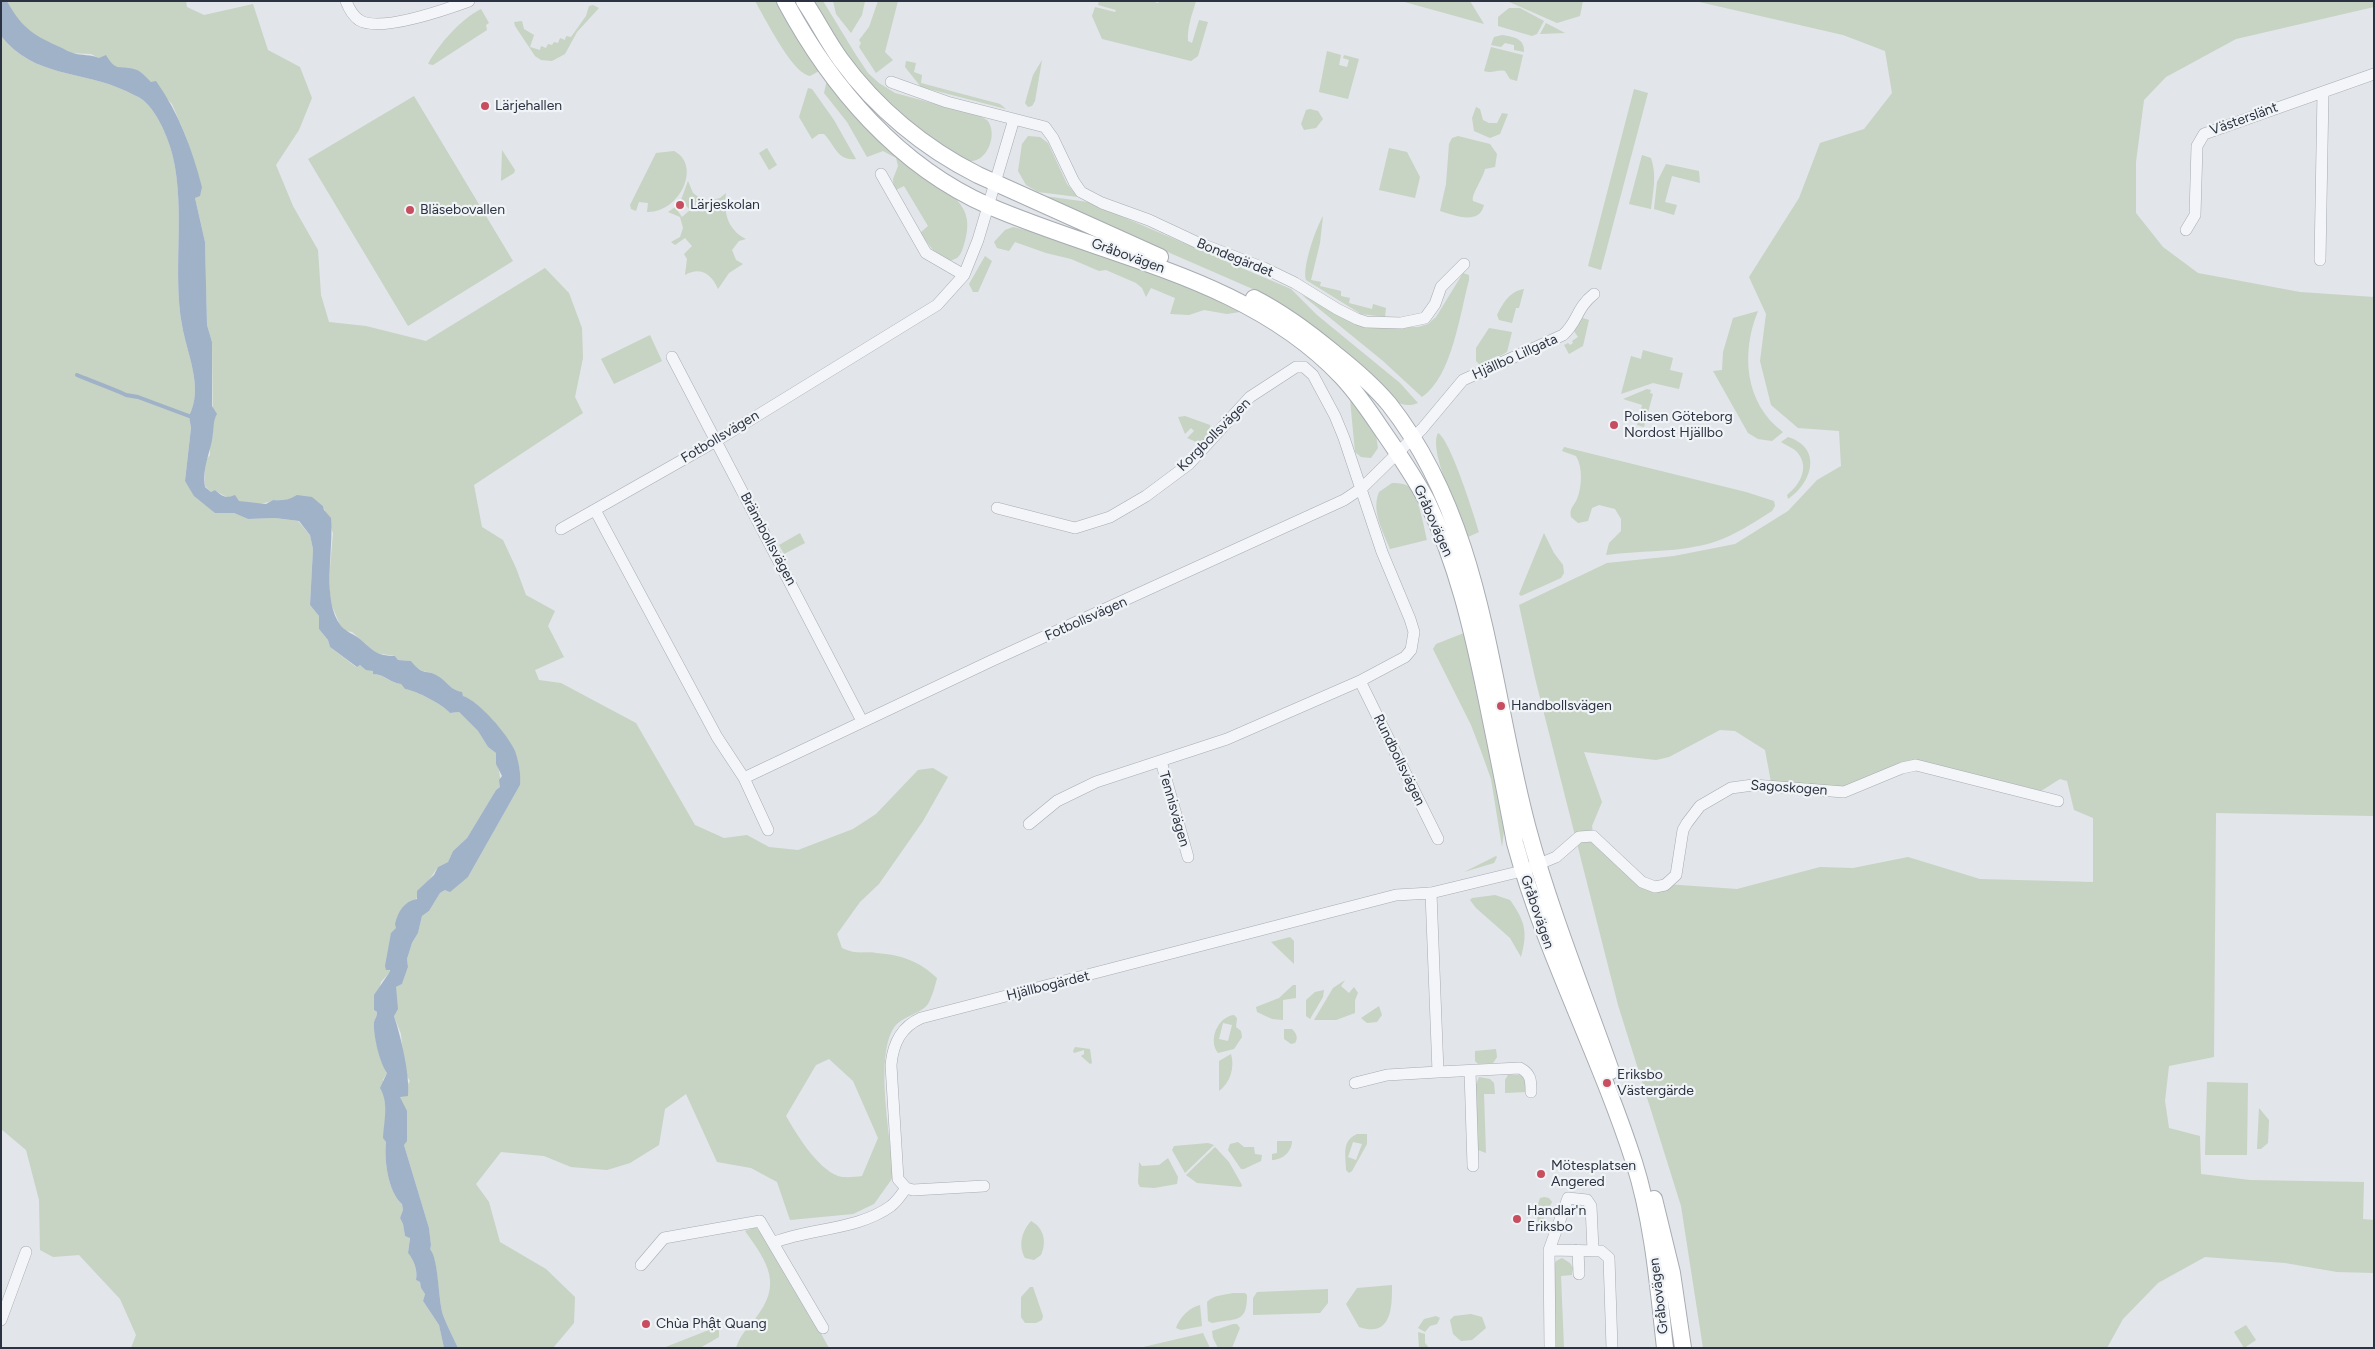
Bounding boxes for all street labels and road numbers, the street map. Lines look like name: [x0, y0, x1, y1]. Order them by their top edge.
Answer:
street label: Västerslänt: [2208, 99, 2280, 139]
street label: Gråbovägen: [1089, 235, 1167, 277]
street label: Bondegärdet: [1194, 235, 1276, 281]
street label: Hjällbo Lillgata: [1470, 331, 1560, 383]
street label: Korgbollsvägen: [1174, 395, 1254, 475]
street label: Fotbollsvägen: [678, 407, 762, 467]
street label: Gråbovägen: [1410, 483, 1456, 559]
street label: Brännbollsvägen: [736, 490, 800, 588]
street label: Fotbollsvägen: [1042, 593, 1130, 645]
street label: Rundbollsvägen: [1370, 712, 1428, 808]
street label: Tennisvägen: [1155, 769, 1193, 849]
street label: Sagoskogen: [1750, 777, 1828, 799]
street label: Gråbovägen: [1517, 873, 1557, 951]
street label: Hjällbogärdet: [1005, 968, 1091, 1004]
street label: Gråbovägen: [1646, 1257, 1672, 1335]

